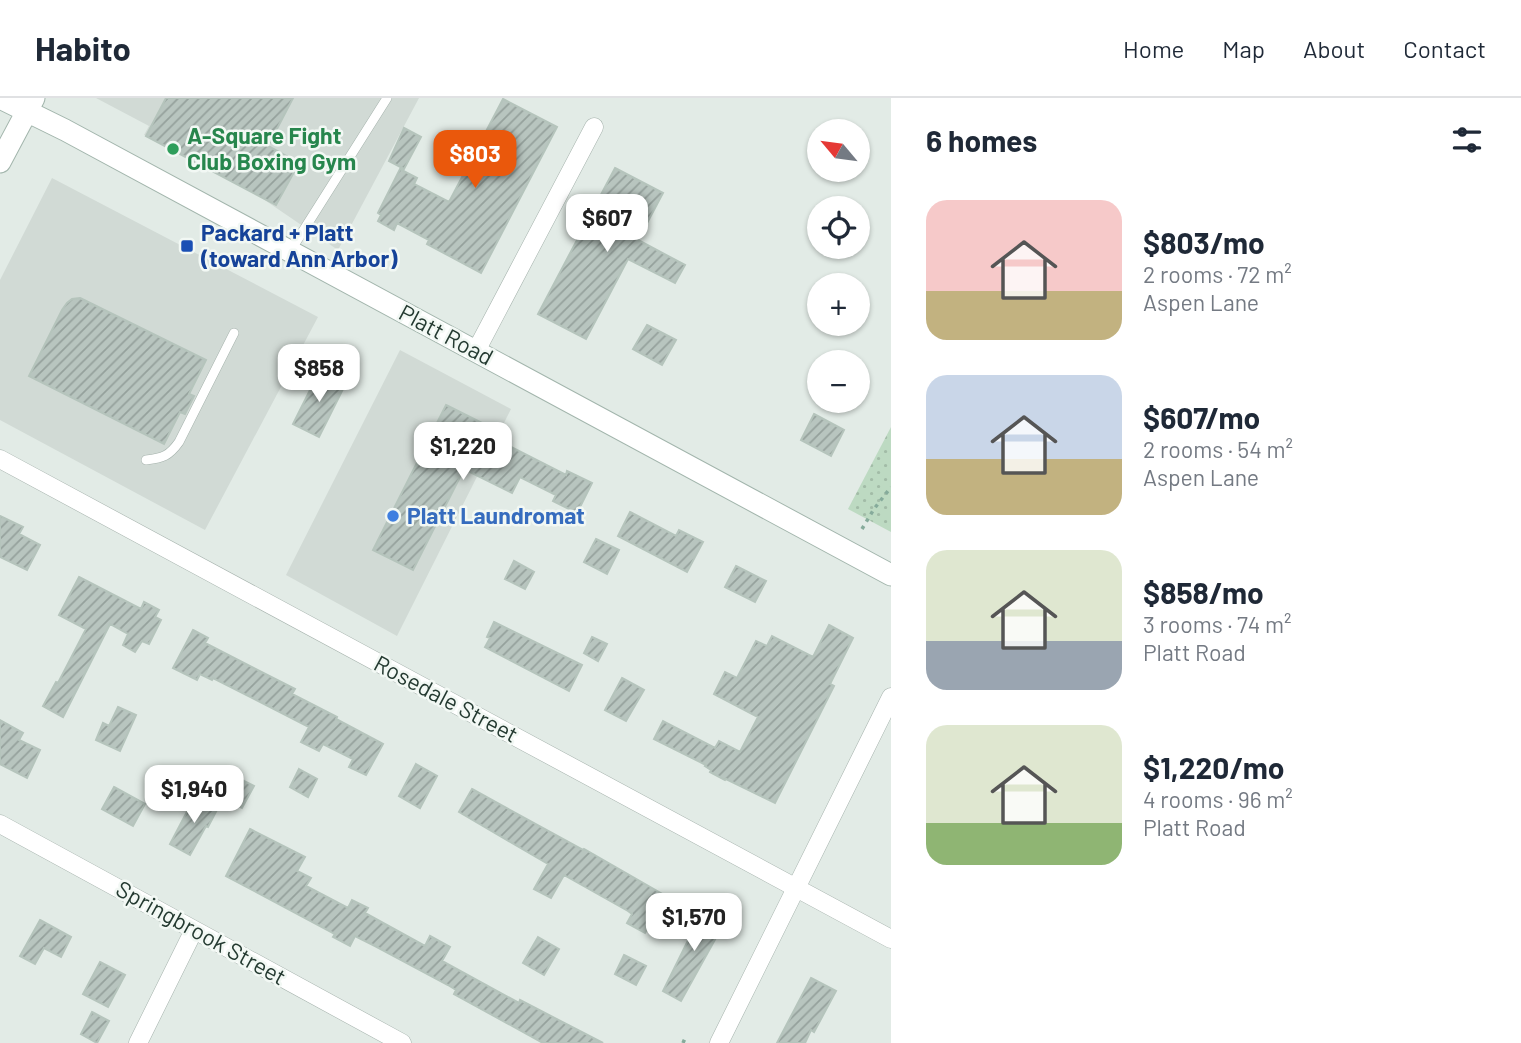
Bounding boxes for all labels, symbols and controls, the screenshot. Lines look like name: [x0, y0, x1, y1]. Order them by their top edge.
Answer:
text: Habito: [35, 28, 131, 68]
text: Home: [1123, 34, 1184, 63]
text: Map: [1222, 34, 1265, 63]
text: About: [1303, 34, 1365, 63]
text: Contact: [1403, 34, 1486, 63]
north arrow: [807, 119, 870, 182]
map controls: [807, 119, 870, 413]
place label: A-Square Fight Club Boxing Gym: [187, 121, 356, 175]
icon: filters: [1448, 121, 1486, 159]
text: 6 homes: [926, 122, 1037, 158]
pin: $803: [434, 130, 516, 190]
text: $803: [449, 139, 501, 167]
marker: A-Square Fight Club Boxing Gym: [165, 141, 181, 157]
pin: $607: [566, 194, 648, 254]
button: locate: [807, 196, 870, 259]
text: $607: [582, 203, 632, 231]
place label: Packard + Platt (toward Ann Arbor): [200, 218, 397, 272]
text: $803/mo: [1143, 224, 1265, 260]
icon: home: [982, 228, 1066, 312]
marker: Packard + Platt (toward Ann Arbor): [179, 238, 195, 254]
text: 2 rooms · 72 m²: [1143, 260, 1292, 288]
button: +: [807, 273, 870, 336]
text: Aspen Lane: [1143, 288, 1259, 316]
street label: Platt Road: [395, 298, 498, 371]
pin: $858: [278, 344, 360, 404]
button: −: [807, 350, 870, 413]
text: $858: [294, 353, 344, 381]
text: $607/mo: [1143, 399, 1260, 435]
icon: home: [982, 403, 1066, 487]
pin: $1,220: [406, 422, 520, 482]
text: $1,220: [430, 431, 496, 459]
text: 2 rooms · 54 m²: [1143, 435, 1293, 463]
text: Aspen Lane: [1143, 463, 1259, 491]
place label: Platt Laundromat: [407, 501, 585, 529]
marker: Platt Laundromat: [385, 508, 401, 524]
text: $858/mo: [1143, 574, 1264, 610]
icon: home: [982, 578, 1066, 662]
text: 3 rooms · 74 m²: [1143, 610, 1292, 638]
text: Platt Road: [1143, 638, 1246, 666]
street label: Rosedale Street: [370, 648, 523, 748]
text: $1,220/mo: [1143, 749, 1284, 785]
icon: home: [982, 753, 1066, 837]
pin: $1,940: [137, 766, 251, 825]
text: $1,940: [161, 774, 227, 802]
text: 4 rooms · 96 m²: [1143, 785, 1293, 813]
text: Platt Road: [1143, 813, 1246, 841]
street label: Springbrook Street: [112, 874, 291, 990]
pin: $1,570: [637, 894, 751, 953]
text: $1,570: [662, 902, 726, 930]

